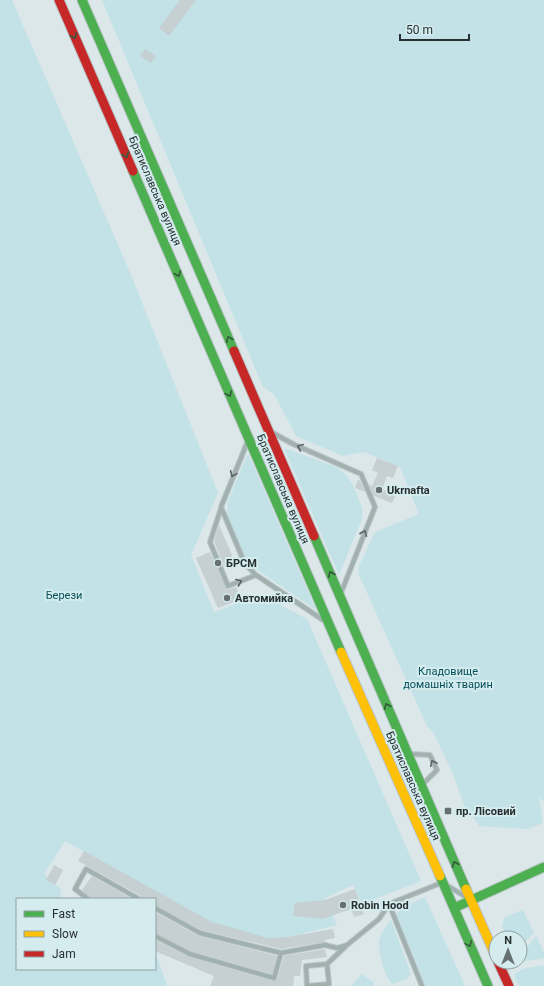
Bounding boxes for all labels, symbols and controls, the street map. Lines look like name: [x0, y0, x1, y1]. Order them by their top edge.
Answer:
scale bar: [400, 16, 469, 42]
text: 50 m: [406, 23, 433, 37]
one-way arrow: [69, 31, 77, 39]
street label: Братиславська вулиця: [126, 134, 184, 248]
one-way arrow: [122, 151, 130, 158]
one-way arrow: [173, 270, 181, 278]
one-way arrow: [226, 335, 234, 343]
one-way arrow: [224, 389, 232, 397]
street label: Братиславська вулиця: [254, 432, 312, 546]
one-way arrow: [297, 444, 305, 452]
one-way arrow: [230, 471, 238, 478]
place label: Ukrnafta: [387, 484, 430, 497]
marker: Ukrnafta: [374, 485, 384, 495]
one-way arrow: [360, 529, 368, 536]
place label: БРСМ: [226, 557, 257, 570]
marker: БРСМ: [213, 558, 223, 568]
one-way arrow: [328, 570, 336, 578]
one-way arrow: [235, 578, 242, 586]
park label: Берези: [46, 589, 82, 602]
place label: Автомийка: [235, 592, 293, 605]
marker: Автомийка: [222, 593, 232, 603]
park label: Кладовище домашніх тварин: [403, 665, 493, 691]
one-way arrow: [384, 703, 392, 710]
street label: Братиславська вулиця: [383, 729, 443, 843]
one-way arrow: [430, 759, 438, 767]
place label: пр. Лісовий: [456, 805, 516, 818]
marker: пр. Лісовий: [443, 806, 453, 816]
one-way arrow: [452, 861, 460, 868]
legend: [16, 898, 156, 970]
place label: Robin Hood: [351, 899, 409, 912]
marker: Robin Hood: [338, 900, 348, 910]
text: Fast: [52, 907, 75, 921]
text: Slow: [52, 927, 78, 941]
north arrow: [488, 930, 528, 970]
text: N: [504, 934, 512, 947]
one-way arrow: [465, 940, 473, 947]
text: Jam: [52, 947, 76, 961]

